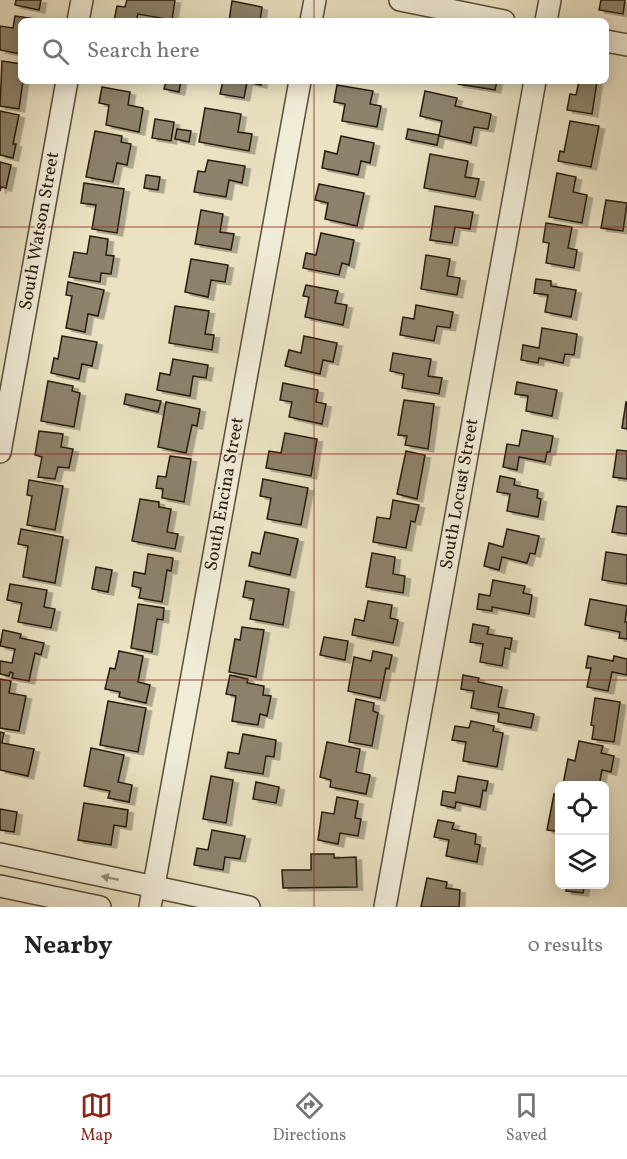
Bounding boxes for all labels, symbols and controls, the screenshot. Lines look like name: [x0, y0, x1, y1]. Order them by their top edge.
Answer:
search box: [18, 18, 609, 84]
icon: search: [39, 35, 72, 68]
text: Search here: [87, 36, 200, 67]
street label: South Watson Street: [14, 150, 66, 312]
street label: South Encina Street: [199, 415, 251, 573]
street label: South Locust Street: [434, 417, 486, 571]
map controls: [555, 781, 609, 889]
button: locate: [555, 781, 609, 835]
button: layers: [555, 835, 609, 889]
one-way arrow: [100, 873, 119, 882]
text: Nearby: [24, 928, 113, 964]
text: 0 results: [528, 932, 603, 960]
tab: Map: [80, 1089, 113, 1147]
tab: Directions: [273, 1089, 346, 1147]
tab: Saved: [506, 1089, 547, 1147]

